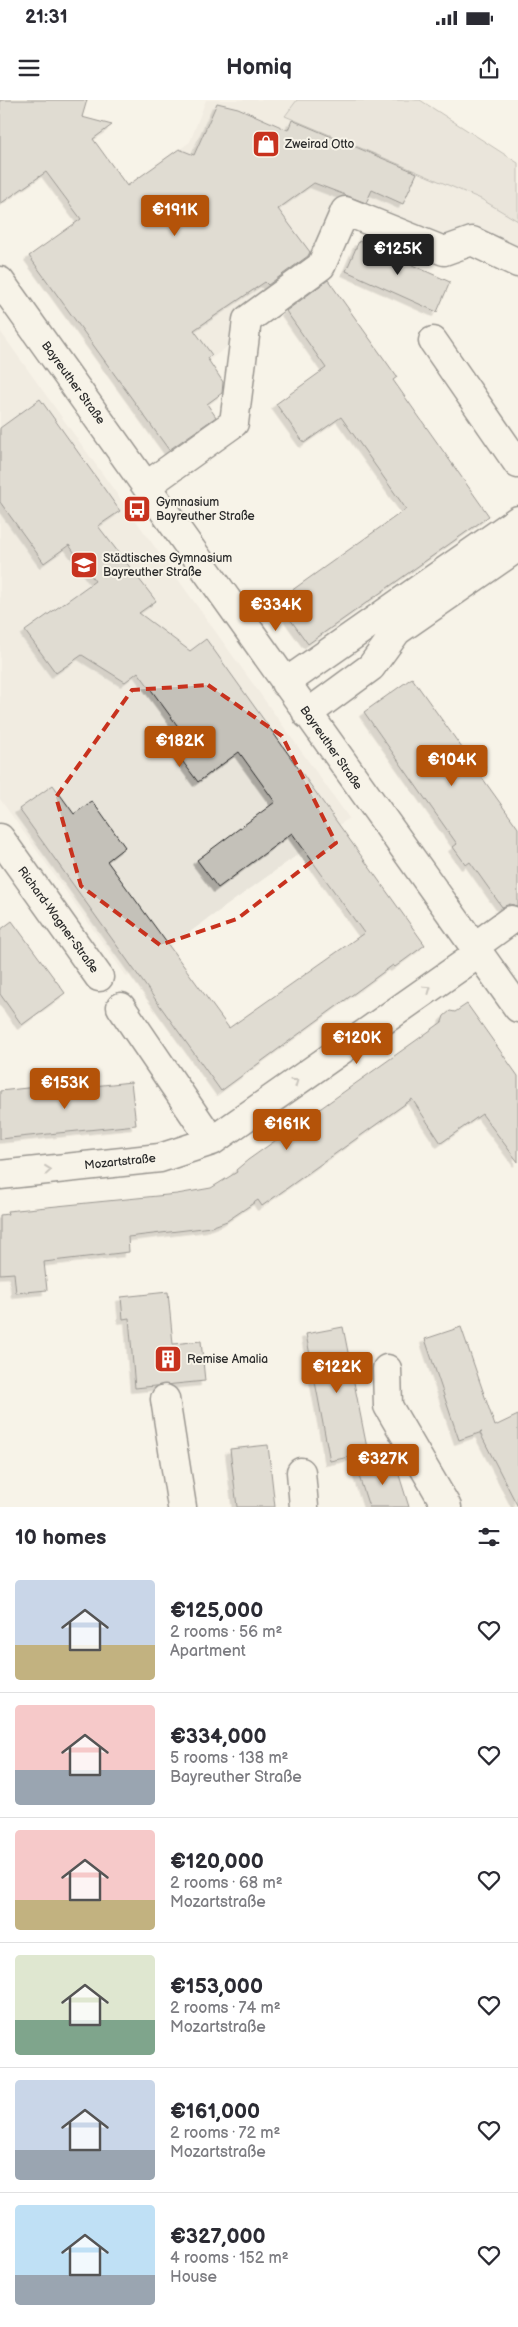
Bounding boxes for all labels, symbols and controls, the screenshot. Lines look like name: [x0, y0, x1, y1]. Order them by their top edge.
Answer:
text: 21:31: [25, 6, 68, 29]
icon: menu: [15, 54, 43, 82]
text: Homiq: [226, 54, 292, 81]
icon: share: [475, 54, 503, 82]
shop icon: Zweirad Otto: [251, 129, 281, 159]
place label: Zweirad Otto: [284, 137, 354, 152]
pin: €191K: [140, 194, 210, 237]
text: €191K: [152, 201, 198, 220]
pin: €125K: [363, 234, 433, 276]
text: €125K: [374, 240, 422, 259]
street label: Bayreuther Straße: [38, 339, 108, 427]
bus stop icon: Gymnasium Bayreuther Straße: [122, 494, 152, 524]
place label: Gymnasium Bayreuther Straße: [156, 495, 255, 524]
school or university icon: Städtisches Gymnasium Bayreuther Straße: [69, 550, 99, 580]
place label: Städtisches Gymnasium Bayreuther Straße: [103, 551, 232, 580]
pin: €334K: [241, 590, 311, 632]
text: €334K: [250, 596, 302, 615]
street label: Bayreuther Straße: [297, 703, 365, 793]
pin: €182K: [145, 726, 215, 768]
text: €182K: [156, 732, 204, 751]
pin: €104K: [417, 744, 487, 787]
text: €104K: [427, 751, 477, 770]
street label: Richard-Wagner-Straße: [14, 864, 102, 976]
one-way arrow: [422, 986, 432, 995]
pin: €120K: [322, 1022, 392, 1065]
text: €120K: [333, 1029, 381, 1048]
pin: €153K: [30, 1068, 100, 1110]
text: €153K: [41, 1074, 89, 1093]
one-way arrow: [289, 1079, 299, 1088]
pin: €161K: [252, 1108, 322, 1151]
text: €161K: [264, 1115, 310, 1134]
street label: Mozartstraße: [84, 1151, 156, 1173]
one-way arrow: [45, 1165, 53, 1176]
building icon: Remise Amalia: [153, 1344, 183, 1374]
place label: Remise Amalia: [187, 1352, 268, 1367]
pin: €122K: [302, 1352, 372, 1394]
text: €122K: [313, 1358, 361, 1377]
pin: €327K: [348, 1444, 418, 1486]
text: €327K: [358, 1450, 408, 1469]
icon: filters: [475, 1523, 503, 1551]
text: 10 homes: [15, 1525, 106, 1550]
text: €125,000: [170, 1598, 263, 1623]
icon: home: [55, 1600, 115, 1660]
icon: heart: [475, 1616, 503, 1644]
text: 2 rooms · 56 m²: [170, 1623, 282, 1642]
text: Apartment: [170, 1642, 246, 1661]
text: €334,000: [170, 1724, 267, 1749]
icon: home: [55, 1725, 115, 1785]
icon: heart: [475, 1741, 503, 1769]
text: 5 rooms · 138 m²: [170, 1749, 289, 1768]
text: Bayreuther Straße: [170, 1768, 302, 1787]
text: €120,000: [170, 1849, 264, 1874]
icon: home: [55, 1850, 115, 1910]
icon: heart: [475, 1866, 503, 1894]
text: 2 rooms · 68 m²: [170, 1874, 283, 1893]
text: Mozartstraße: [170, 1893, 266, 1912]
text: €153,000: [170, 1974, 263, 1999]
icon: home: [55, 1975, 115, 2035]
icon: heart: [475, 1991, 503, 2019]
text: 2 rooms · 74 m²: [170, 1999, 281, 2018]
text: Mozartstraße: [170, 2018, 266, 2037]
text: €161,000: [170, 2099, 260, 2124]
icon: home: [55, 2100, 115, 2160]
icon: heart: [475, 2116, 503, 2144]
text: 2 rooms · 72 m²: [170, 2124, 280, 2143]
text: Mozartstraße: [170, 2143, 266, 2162]
text: €327,000: [170, 2224, 266, 2249]
icon: home: [55, 2225, 115, 2285]
icon: heart: [475, 2241, 503, 2269]
text: 4 rooms · 152 m²: [170, 2249, 289, 2268]
text: House: [170, 2268, 217, 2287]

